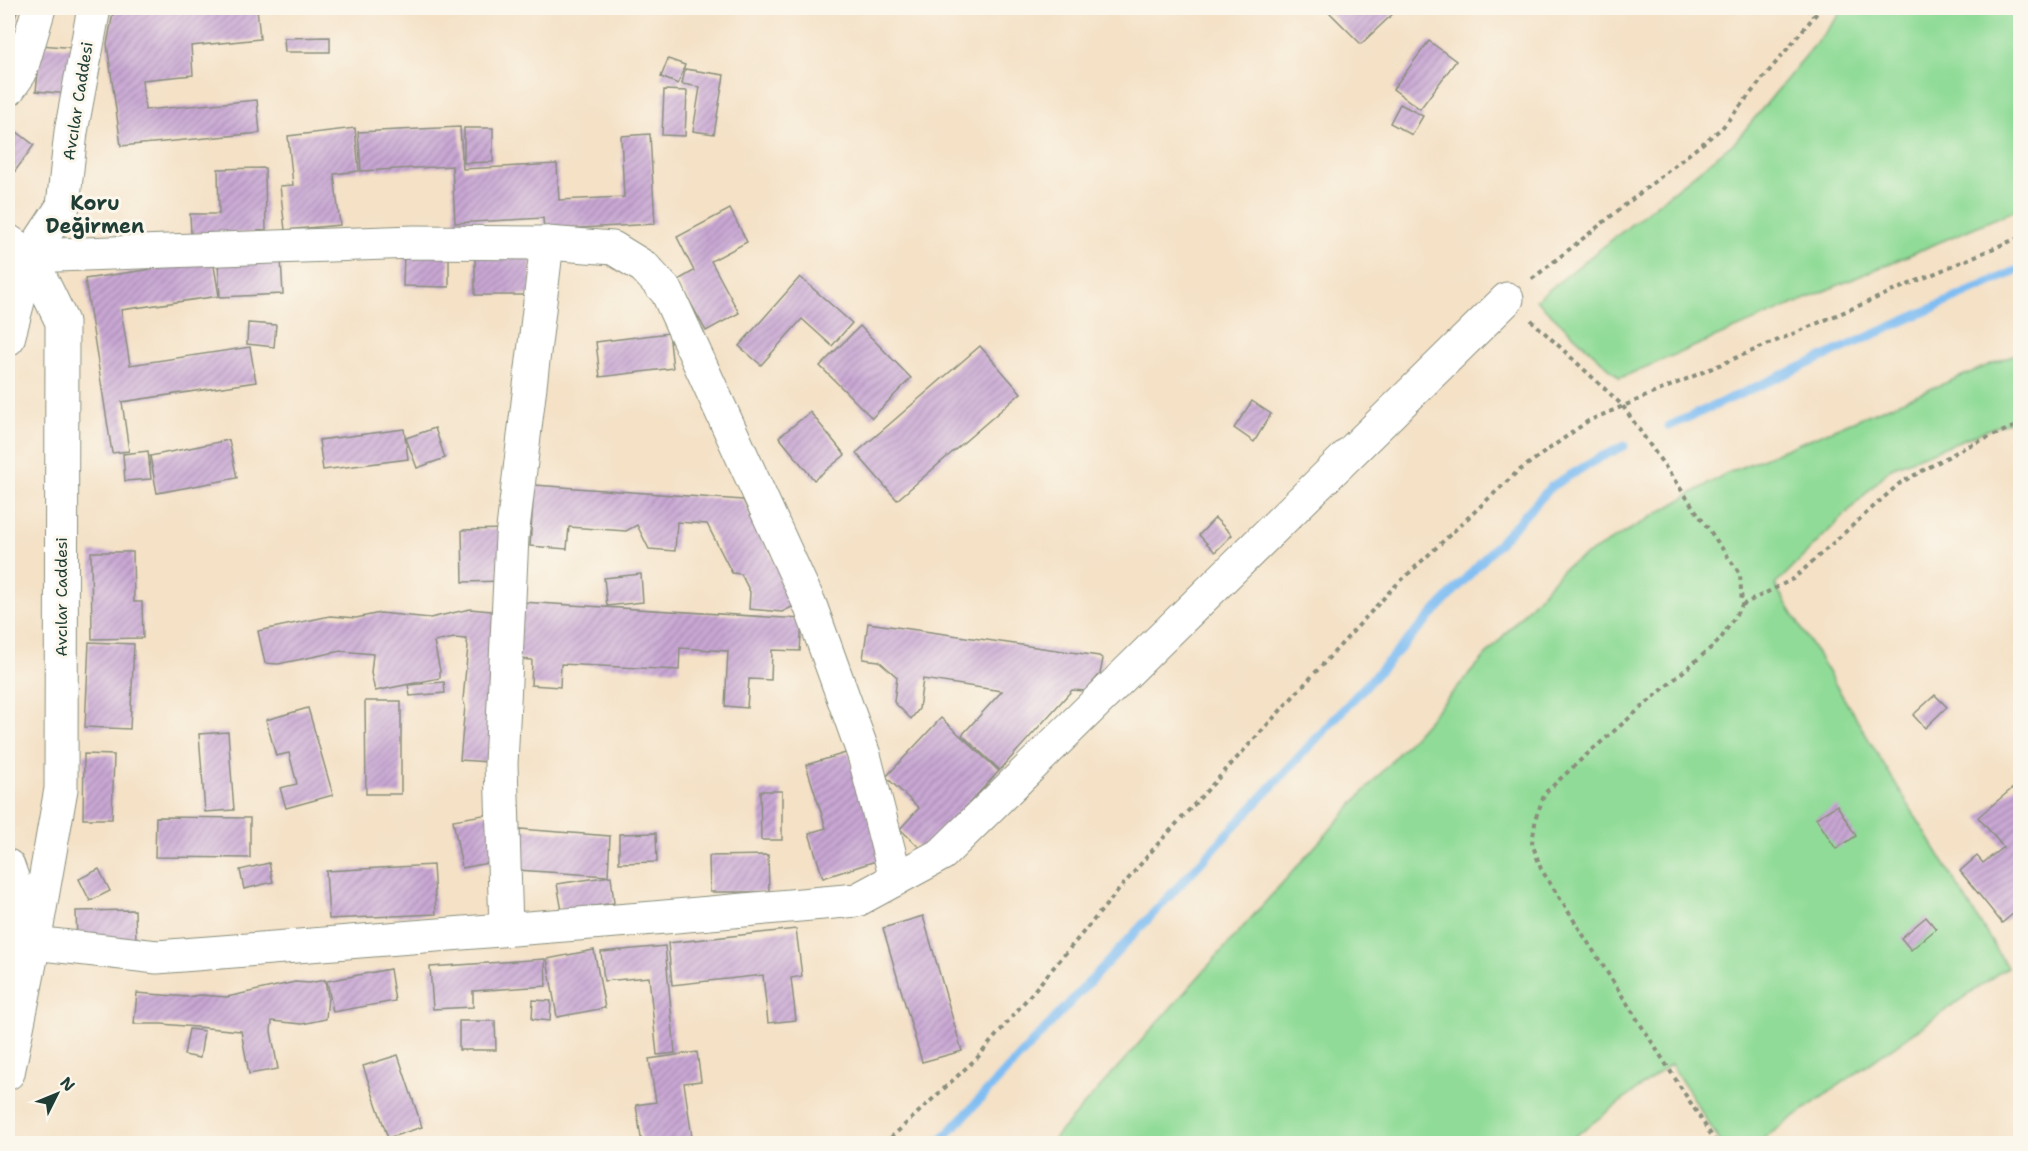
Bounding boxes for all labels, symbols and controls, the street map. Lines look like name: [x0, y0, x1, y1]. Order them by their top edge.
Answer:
street label: Avcılar Caddesi: [58, 40, 98, 162]
district label: Koru Değirmen: [46, 190, 144, 239]
street label: Avcılar Caddesi: [51, 537, 72, 657]
north arrow: [27, 1064, 87, 1124]
text: N: [56, 1072, 80, 1096]

